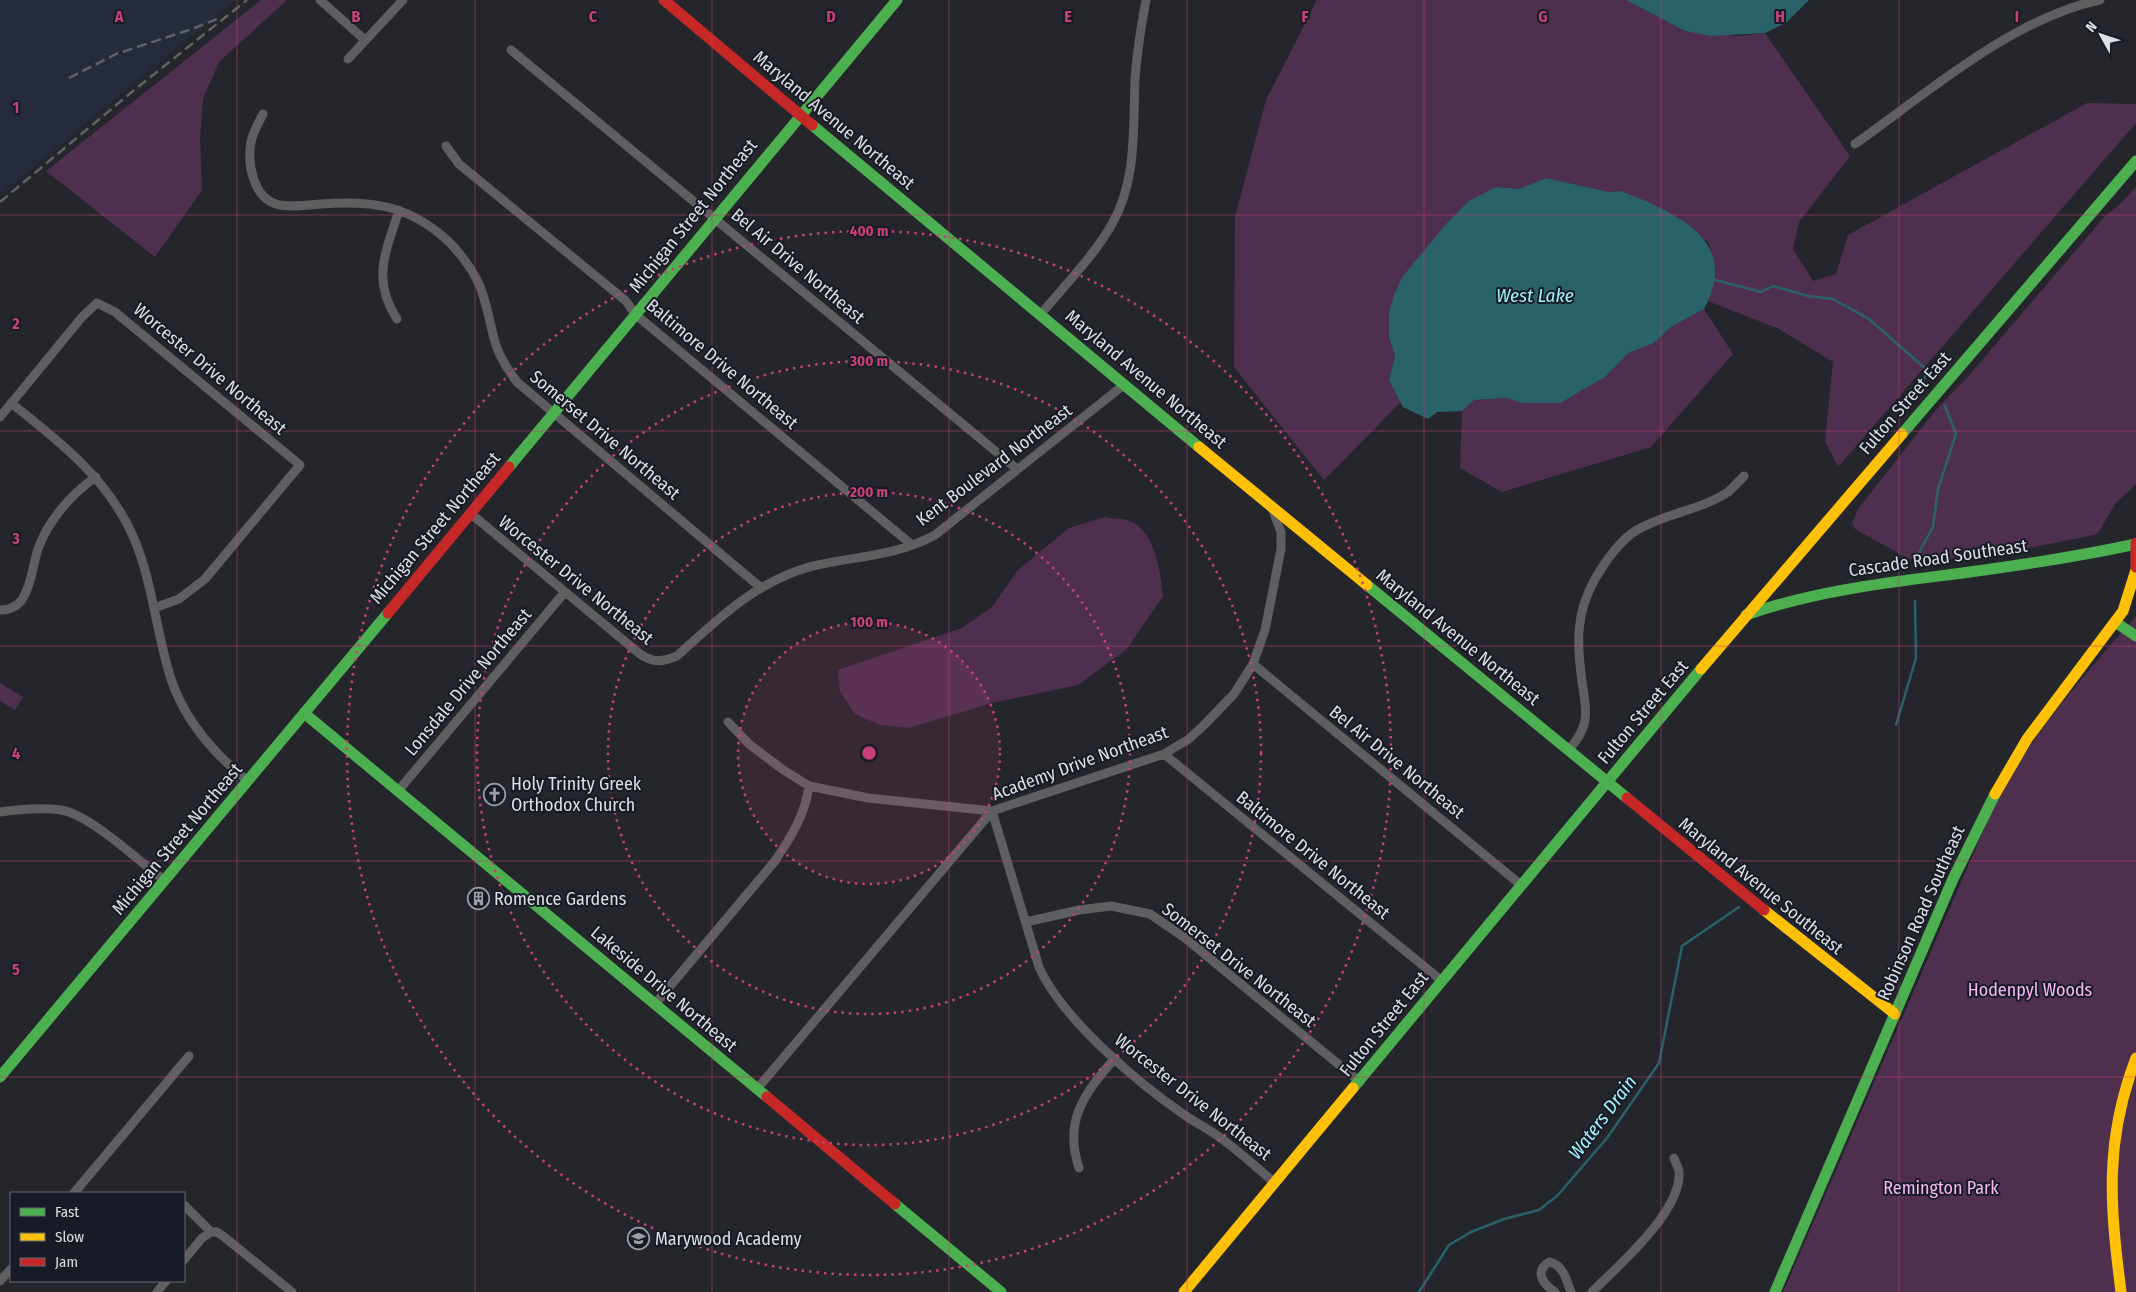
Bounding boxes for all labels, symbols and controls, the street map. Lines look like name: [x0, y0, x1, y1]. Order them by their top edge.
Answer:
text: A: [114, 7, 124, 26]
text: B: [352, 7, 361, 26]
text: C: [589, 7, 598, 26]
text: D: [826, 7, 836, 26]
text: E: [1064, 7, 1072, 26]
text: F: [1301, 7, 1309, 26]
text: G: [1538, 7, 1548, 26]
text: H: [1775, 7, 1785, 26]
text: I: [2015, 7, 2019, 26]
north arrow: [2076, 10, 2126, 60]
text: N: [2082, 18, 2101, 36]
street label: Maryland Avenue Northeast: [749, 46, 919, 194]
text: 1: [13, 98, 19, 117]
street label: Michigan Street Northeast: [624, 135, 762, 297]
street label: Bel Air Drive Northeast: [727, 204, 869, 328]
text: 400 m: [850, 222, 888, 240]
water label: West Lake: [1496, 284, 1574, 307]
street label: Baltimore Drive Northeast: [642, 294, 802, 434]
street label: Worcester Drive Northeast: [129, 299, 291, 439]
street label: Maryland Avenue Northeast: [1061, 305, 1231, 453]
text: 2: [11, 314, 20, 333]
street label: Fulton Street East: [1854, 347, 1956, 459]
text: 300 m: [849, 352, 888, 370]
street label: Somerset Drive Northeast: [525, 366, 685, 504]
street label: Kent Boulevard Northeast: [912, 399, 1076, 531]
street label: Michigan Street Northeast: [365, 448, 505, 608]
text: 200 m: [849, 483, 888, 501]
street label: Worcester Drive Northeast: [494, 511, 658, 649]
text: 3: [11, 529, 20, 548]
street label: Cascade Road Southeast: [1847, 535, 2029, 581]
street label: Maryland Avenue Northeast: [1372, 564, 1544, 710]
street label: Lonsdale Drive Northeast: [400, 604, 536, 760]
text: 100 m: [850, 613, 888, 631]
street label: Fulton Street East: [1593, 655, 1693, 769]
street label: Bel Air Drive Northeast: [1325, 701, 1469, 823]
street label: Academy Drive Northeast: [989, 721, 1171, 805]
text: 4: [12, 744, 20, 763]
centre of rings: [860, 744, 878, 762]
street label: Michigan Street Northeast: [107, 759, 247, 919]
place label: Holy Trinity Greek Orthodox Church: [511, 773, 642, 816]
church icon: Holy Trinity Greek Orthodox Church: [483, 782, 507, 806]
street label: Baltimore Drive Northeast: [1232, 786, 1394, 924]
street label: Maryland Avenue Southeast: [1674, 813, 1848, 959]
street label: Robinson Road Southeast: [1872, 822, 1970, 1004]
building icon: Romence Gardens: [466, 887, 490, 911]
place label: Romence Gardens: [494, 888, 627, 910]
street label: Somerset Drive Northeast: [1158, 898, 1320, 1032]
street label: Lakeside Drive Northeast: [586, 921, 742, 1057]
text: 5: [12, 960, 20, 979]
street label: Fulton Street East: [1335, 967, 1433, 1081]
park label: Hodenpyl Woods: [1968, 979, 2093, 1001]
street label: Worcester Drive Northeast: [1110, 1029, 1276, 1165]
water label: Waters Drain: [1563, 1071, 1641, 1164]
park label: Remington Park: [1883, 1177, 1999, 1199]
legend: [10, 1192, 185, 1282]
text: Fast: [55, 1203, 79, 1221]
school or university icon: Marywood Academy: [627, 1227, 651, 1251]
text: Slow: [55, 1228, 84, 1246]
place label: Marywood Academy: [655, 1228, 802, 1250]
text: Jam: [55, 1253, 78, 1271]

